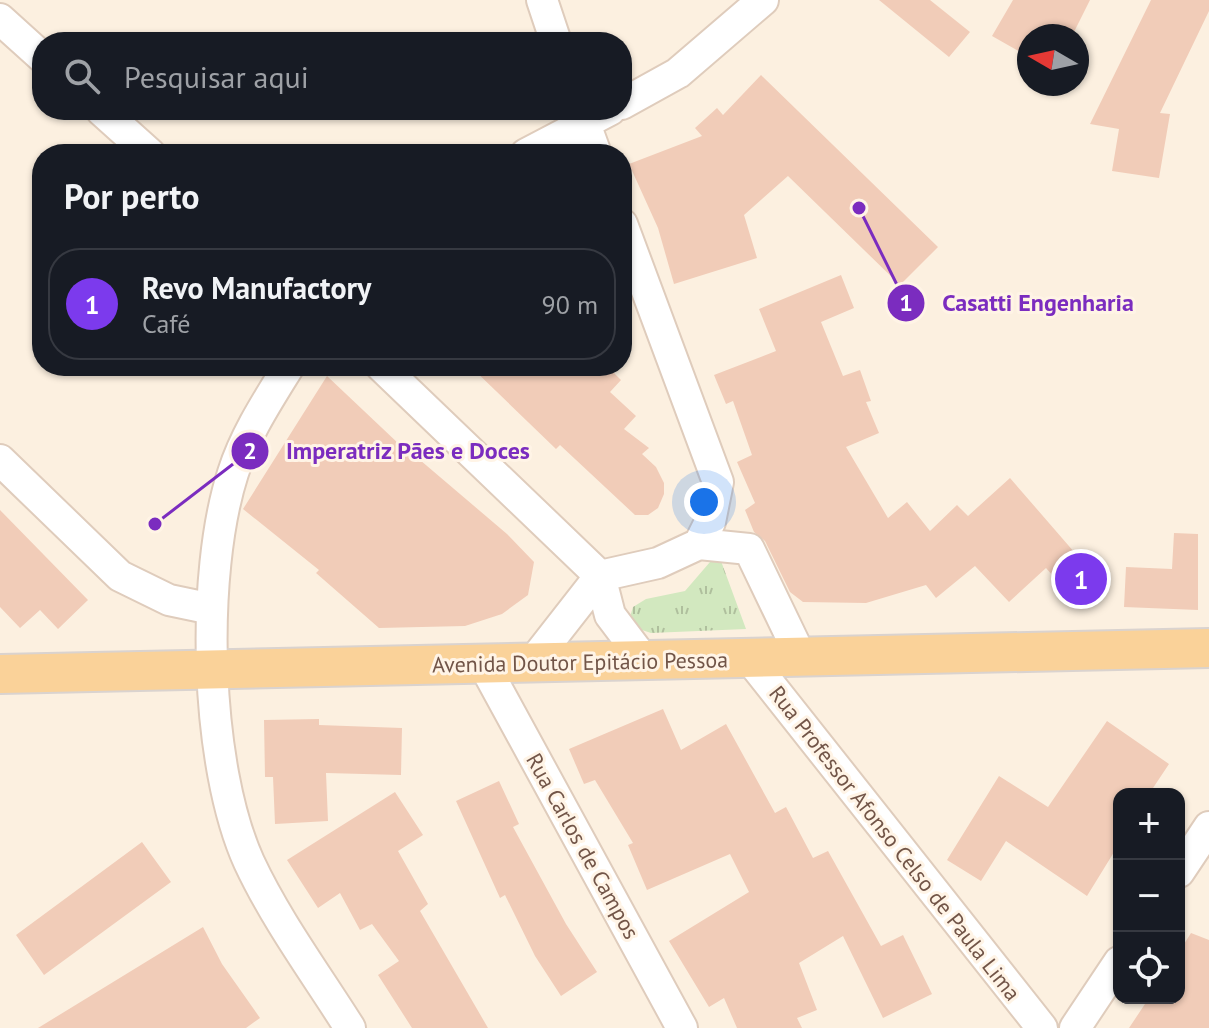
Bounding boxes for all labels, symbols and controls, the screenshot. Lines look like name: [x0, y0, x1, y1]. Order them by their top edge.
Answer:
north arrow: [1017, 24, 1089, 96]
search box: [32, 32, 632, 120]
icon: search: [60, 54, 104, 98]
text: Pesquisar aqui: [124, 57, 309, 96]
text: Por perto: [64, 174, 200, 218]
text: Revo Manufactory: [142, 268, 371, 307]
callout: Casatti Engenharia: [886, 279, 1150, 327]
text: 1: [899, 287, 913, 318]
text: Casatti Engenharia: [942, 287, 1134, 318]
text: 1: [85, 288, 99, 321]
text: 90 m: [542, 288, 598, 321]
text: Café: [142, 307, 191, 340]
callout: Imperatriz Pães e Doces: [230, 427, 546, 475]
text: 2: [243, 435, 257, 466]
text: Imperatriz Pães e Doces: [286, 435, 530, 466]
your location: [684, 482, 724, 522]
pin: 1: [1055, 549, 1107, 609]
street label: Avenida Doutor Epitácio Pessoa: [432, 645, 728, 679]
street label: Rua Professor Afonso Celso de Paula Lima: [763, 680, 1027, 1006]
street label: Rua Carlos de Campos: [520, 748, 646, 944]
map controls: [1113, 788, 1185, 1004]
button: +: [1113, 788, 1185, 860]
button: −: [1113, 860, 1185, 932]
button: locate: [1113, 932, 1185, 1004]

